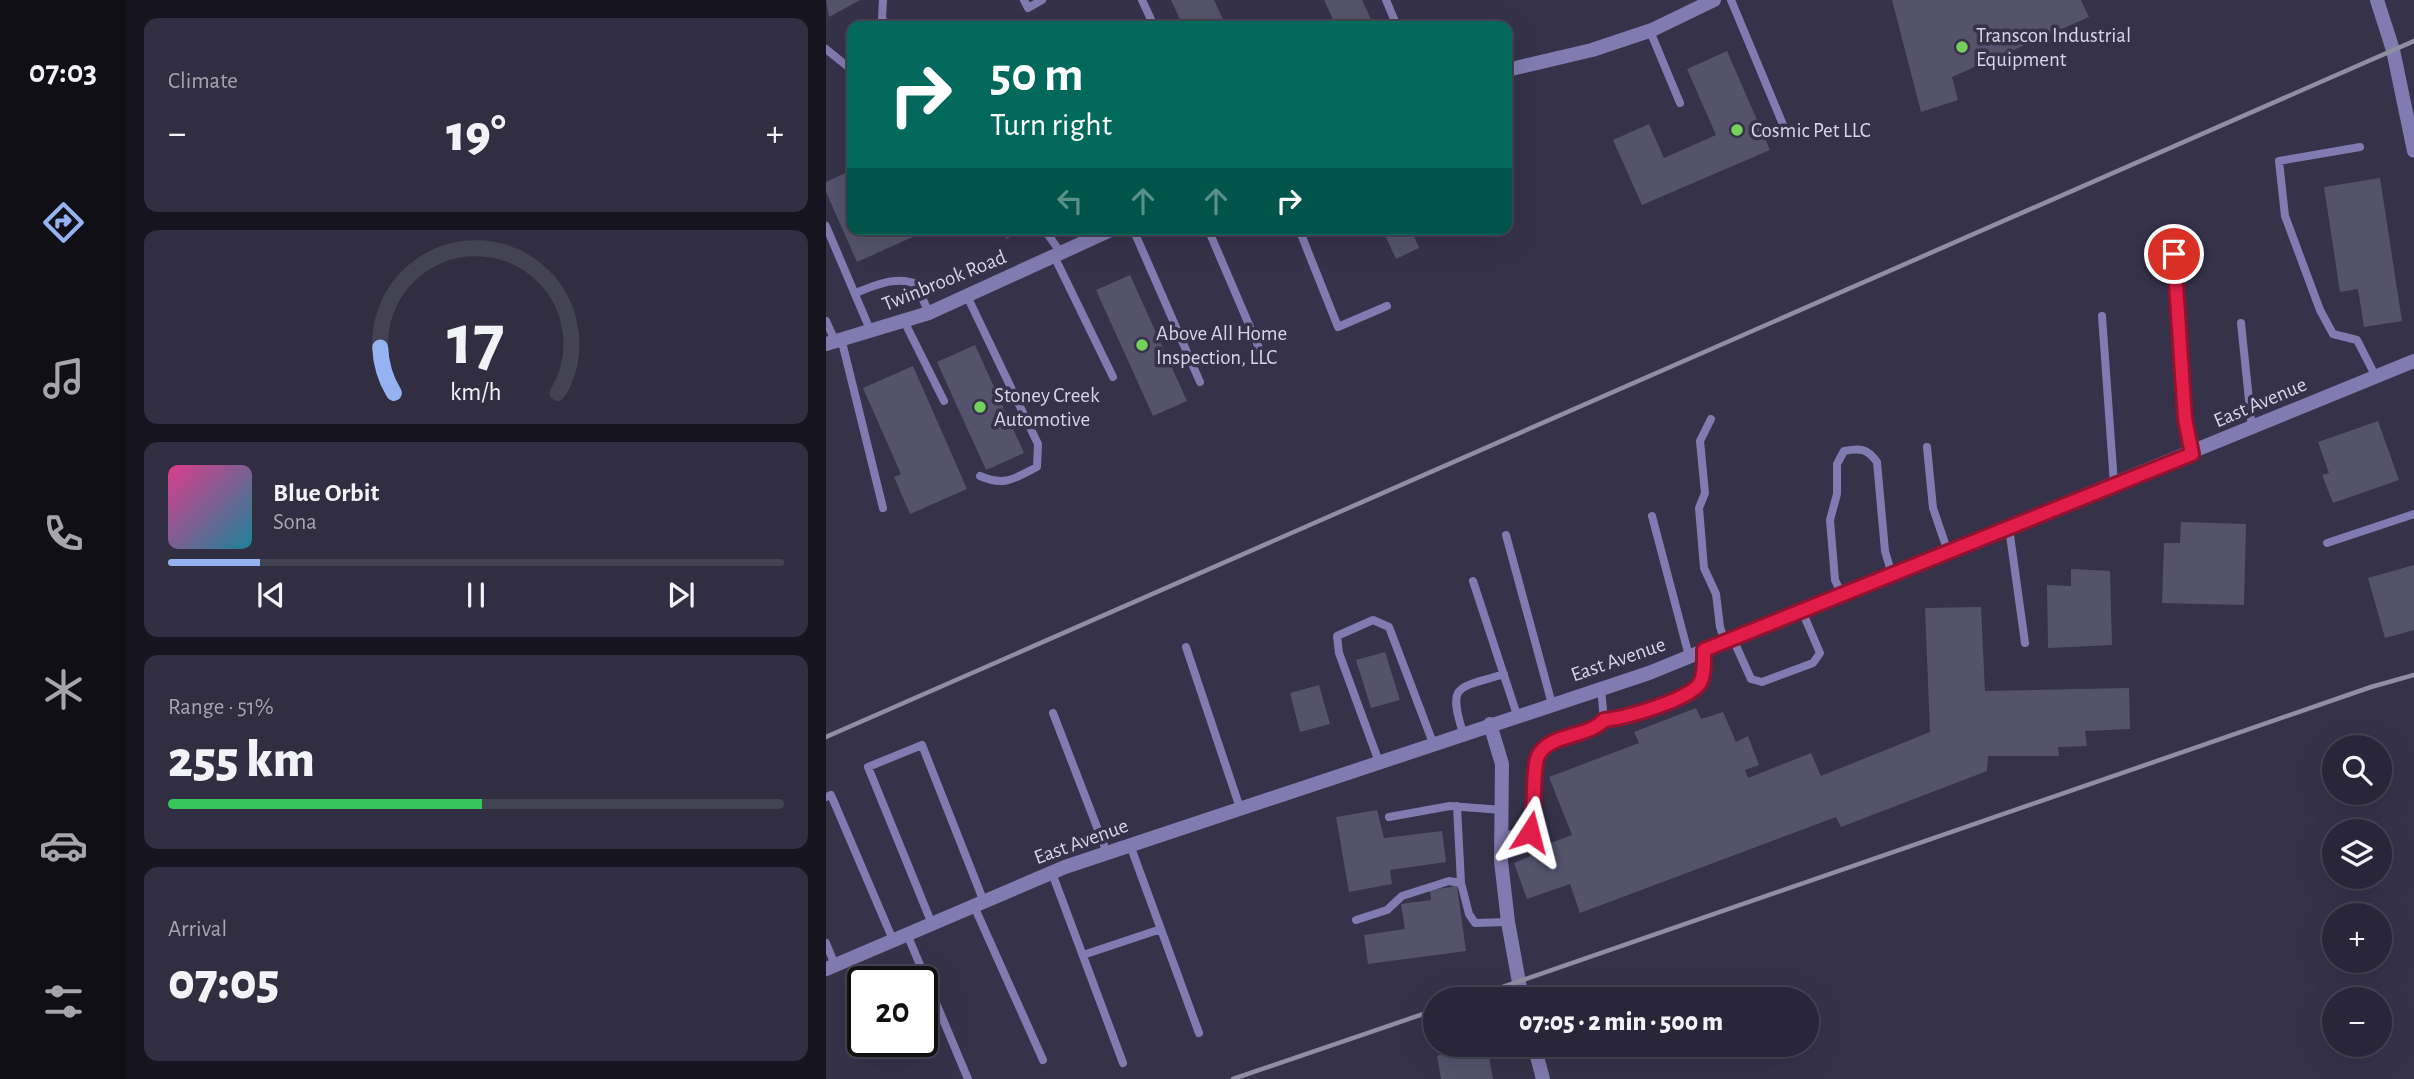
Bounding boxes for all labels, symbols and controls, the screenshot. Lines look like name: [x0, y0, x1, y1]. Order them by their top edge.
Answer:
place label: Transcon Industrial Equipment: [1976, 25, 2131, 70]
marker: Transcon Industrial Equipment: [1954, 39, 1970, 55]
icon: right: [875, 49, 966, 140]
text: 50 m: [990, 51, 1084, 100]
text: 07:03: [29, 56, 97, 88]
text: Climate: [168, 70, 238, 93]
text: 19°: [446, 108, 506, 160]
text: Turn right: [990, 109, 1112, 141]
text: −: [168, 115, 186, 153]
text: +: [766, 115, 784, 153]
place label: Cosmic Pet LLC: [1751, 120, 1871, 141]
marker: Cosmic Pet LLC: [1729, 122, 1745, 138]
icon: left: [1051, 182, 1089, 220]
icon: ahead: [1124, 182, 1162, 220]
icon: ahead: [1197, 182, 1235, 220]
icon: right: [1270, 182, 1308, 220]
icon: directions: [39, 198, 88, 247]
pin: [2144, 224, 2204, 284]
icon: arrive: [2155, 235, 2193, 273]
street label: Twinbrook Road: [879, 246, 1009, 315]
text: 17: [447, 306, 505, 379]
place label: Above All Home Inspection, LLC: [1156, 323, 1287, 368]
marker: Above All Home Inspection, LLC: [1134, 337, 1150, 353]
icon: music: [39, 354, 88, 403]
street label: East Avenue: [2211, 374, 2310, 431]
text: km/h: [450, 380, 502, 405]
place label: Stoney Creek Automotive: [994, 385, 1100, 430]
marker: Stoney Creek Automotive: [972, 399, 988, 415]
text: Blue Orbit: [273, 480, 379, 506]
icon: phone: [39, 509, 88, 558]
text: Sona: [273, 511, 317, 534]
icon: previous: [252, 576, 290, 614]
icon: pause: [457, 576, 495, 614]
icon: next: [662, 576, 700, 614]
street label: East Avenue: [1568, 634, 1668, 685]
icon: climate: [39, 665, 88, 714]
text: Range · 51%: [168, 696, 274, 719]
text: 255 km: [168, 734, 315, 786]
map controls: [2322, 735, 2392, 1057]
button: search: [2322, 735, 2392, 805]
position arrow: [1493, 795, 1567, 869]
street label: East Avenue: [1031, 815, 1131, 868]
button: layers: [2322, 819, 2392, 889]
icon: car: [39, 821, 88, 870]
button: +: [2322, 903, 2392, 973]
text: Arrival: [168, 918, 227, 941]
text: 07:05: [168, 956, 279, 1008]
speed limit sign: 20: [847, 966, 938, 1057]
icon: filters: [39, 977, 88, 1026]
button: −: [2322, 987, 2392, 1057]
text: 07:05 · 2 min · 500 m: [1519, 1009, 1723, 1035]

